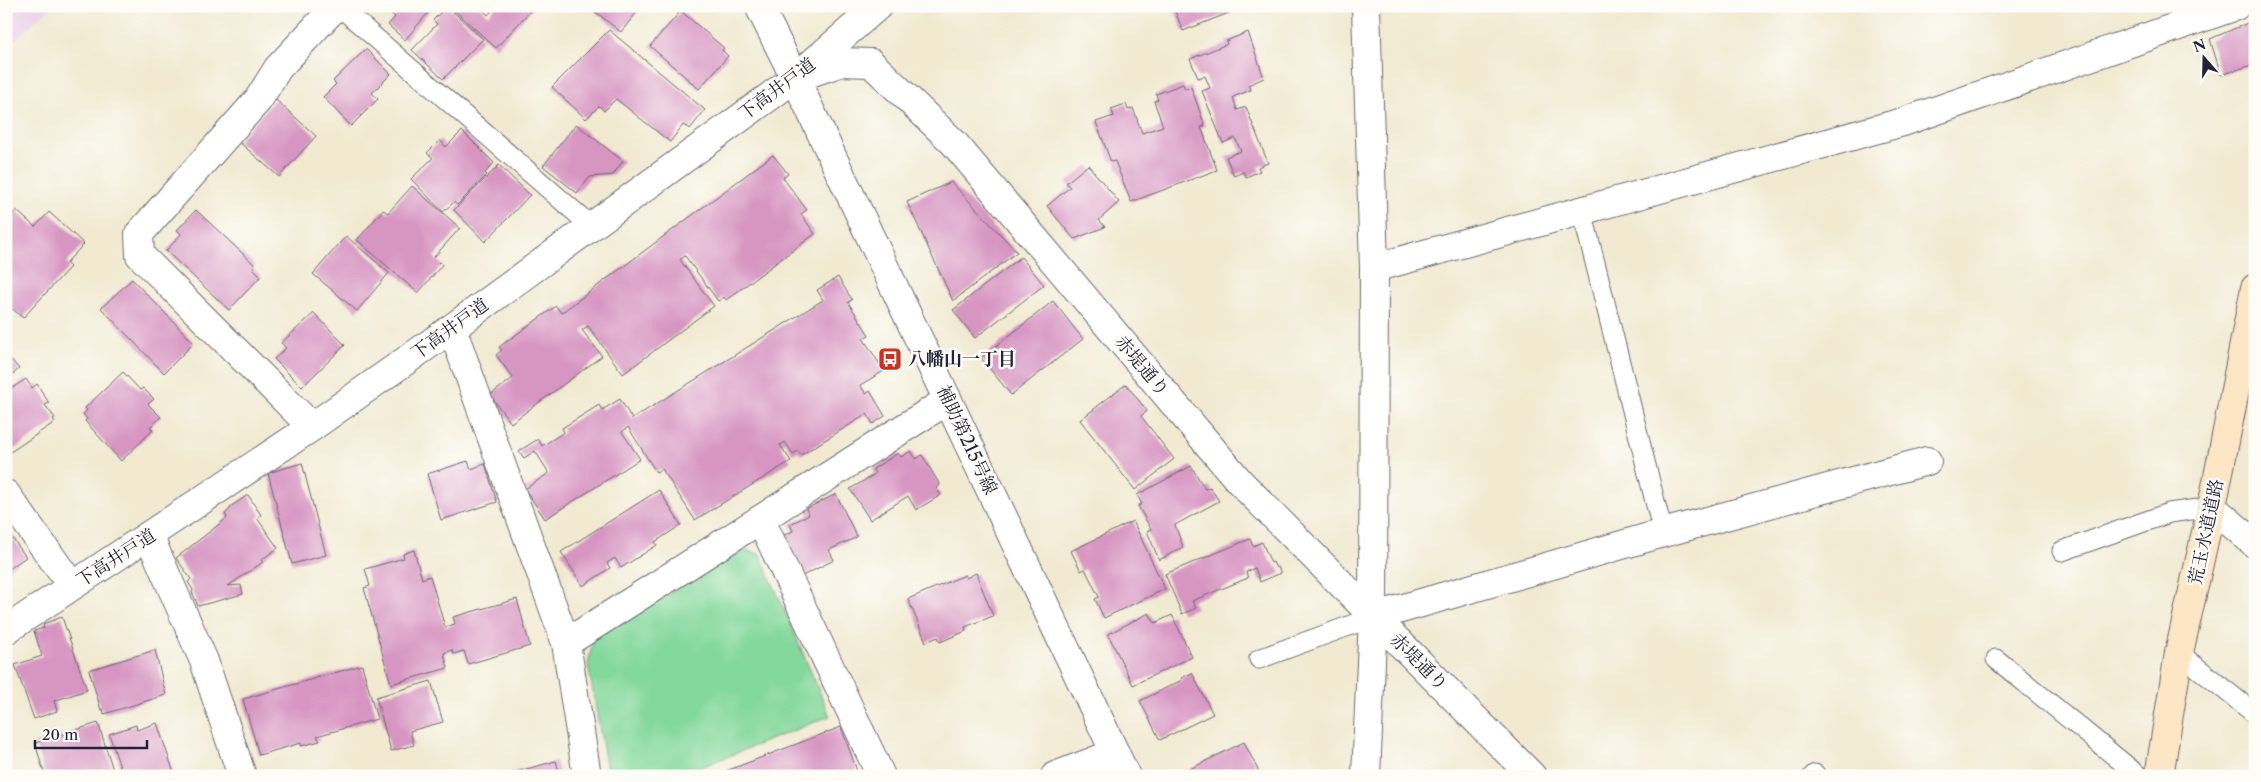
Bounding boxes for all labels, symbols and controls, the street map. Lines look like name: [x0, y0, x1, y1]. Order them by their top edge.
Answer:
north arrow: [2178, 32, 2228, 82]
text: N: [2191, 35, 2208, 56]
street label: 下高井戸道: [734, 53, 820, 125]
street label: 下高井戸道: [407, 294, 493, 364]
street label: 赤堤通り: [1110, 331, 1174, 401]
bus stop icon: 八幡山一丁目: [877, 346, 903, 372]
place label: 八幡山一丁目: [908, 348, 1016, 370]
street label: 補助第215号線: [932, 382, 1002, 498]
street label: 荒玉水道道路: [2184, 477, 2228, 587]
street label: 下高井戸道: [72, 524, 160, 592]
street label: 赤堤通り: [1386, 629, 1452, 695]
scale bar: [35, 717, 148, 749]
text: 20 m: [42, 725, 78, 744]

